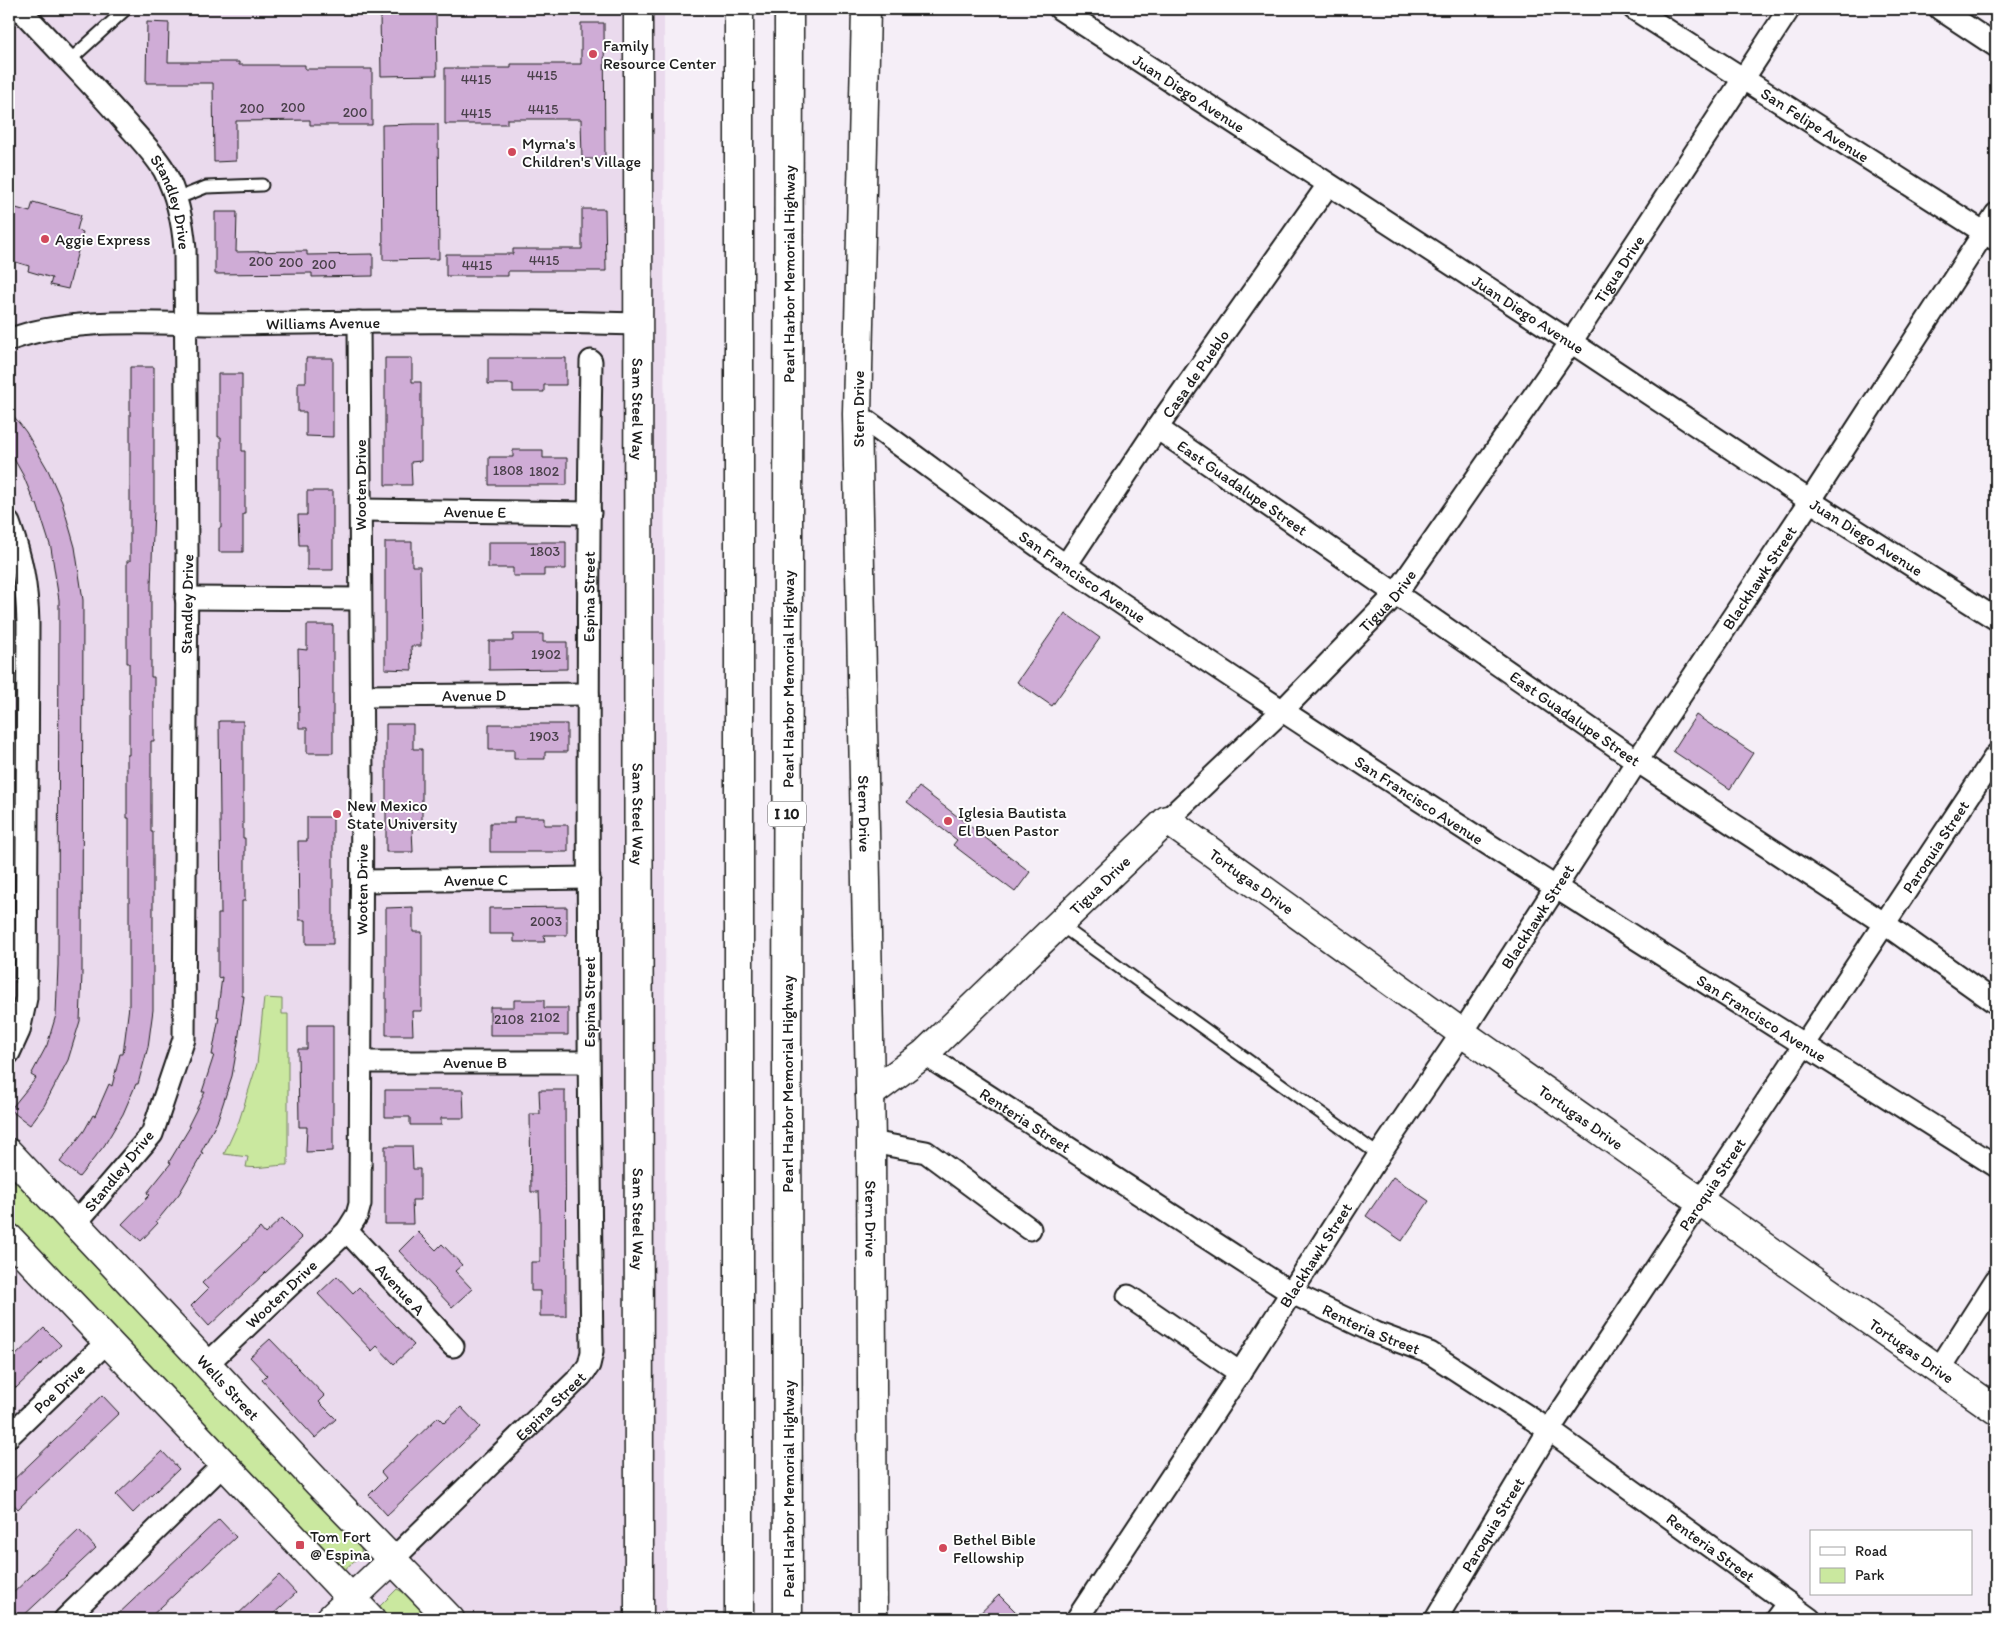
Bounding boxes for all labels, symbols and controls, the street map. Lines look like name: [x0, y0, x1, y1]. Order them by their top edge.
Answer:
place label: Family Resource Center: [603, 36, 717, 73]
marker: Family Resource Center: [587, 48, 599, 60]
street label: Juan Diego Avenue: [1129, 50, 1249, 136]
house number: 4415: [527, 67, 557, 84]
house number: 4415: [461, 71, 491, 88]
street label: San Felipe Avenue: [1758, 83, 1873, 166]
house number: 200: [281, 99, 305, 116]
house number: 200: [240, 100, 264, 117]
house number: 4415: [528, 101, 558, 118]
house number: 200: [343, 104, 367, 121]
house number: 4415: [461, 105, 491, 122]
place label: Myrna's Children's Village: [522, 134, 641, 171]
marker: Myrna's Children's Village: [506, 146, 518, 158]
street label: Standley Drive: [147, 150, 194, 250]
street label: Pearl Harbor Memorial Highway: [779, 165, 798, 383]
place label: Aggie Express: [55, 230, 150, 249]
street label: Tigua Drive: [1590, 231, 1648, 306]
marker: Aggie Express: [39, 233, 51, 245]
house number: 4415: [529, 252, 559, 269]
house number: 200: [249, 253, 273, 270]
house number: 200: [279, 254, 303, 271]
house number: 200: [312, 256, 336, 273]
house number: 4415: [462, 257, 492, 274]
street label: Juan Diego Avenue: [1469, 271, 1588, 358]
street label: Williams Avenue: [266, 313, 381, 333]
street label: Casa de Pueblo: [1158, 326, 1233, 422]
street label: Sam Steel Way: [629, 358, 648, 461]
street label: Stern Drive: [849, 370, 868, 448]
street label: East Guadalupe Street: [1174, 436, 1311, 539]
street label: Wooten Drive: [351, 439, 370, 531]
house number: 1808: [493, 462, 524, 479]
house number: 1802: [529, 463, 560, 480]
street label: Juan Diego Avenue: [1807, 494, 1926, 580]
street label: Avenue E: [444, 502, 507, 521]
street label: Blackhawk Street: [1718, 522, 1800, 633]
street label: San Francisco Avenue: [1016, 526, 1150, 627]
house number: 1803: [530, 543, 561, 560]
street label: Espina Street: [579, 551, 598, 642]
street label: Standley Drive: [177, 554, 197, 654]
street label: Tigua Drive: [1355, 566, 1420, 636]
street label: Pearl Harbor Memorial Highway: [778, 570, 797, 788]
house number: 1902: [531, 646, 562, 663]
street label: East Guadalupe Street: [1506, 666, 1644, 770]
street label: Avenue D: [442, 685, 507, 705]
house number: 1903: [529, 728, 559, 745]
street label: San Francisco Avenue: [1351, 751, 1487, 848]
street label: Sam Steel Way: [629, 763, 648, 866]
street label: Stern Drive: [854, 775, 875, 853]
place label: New Mexico State University: [347, 796, 458, 833]
street label: Paroquia Street: [1898, 797, 1973, 896]
road number: I 10: [768, 802, 806, 826]
place label: Iglesia Bautista El Buen Pastor: [958, 803, 1067, 840]
marker: New Mexico State University: [331, 808, 343, 820]
marker: Iglesia Bautista El Buen Pastor: [942, 815, 954, 827]
street label: Wooten Drive: [352, 844, 371, 935]
street label: Tortugas Drive: [1206, 844, 1298, 918]
street label: Tigua Drive: [1065, 851, 1134, 919]
street label: Blackhawk Street: [1497, 860, 1578, 972]
street label: Avenue C: [444, 870, 508, 889]
house number: 2003: [530, 913, 562, 930]
street label: Espina Street: [580, 957, 599, 1047]
street label: San Francisco Avenue: [1693, 970, 1830, 1066]
street label: Pearl Harbor Memorial Highway: [778, 975, 797, 1193]
house number: 2102: [530, 1009, 561, 1026]
house number: 2108: [494, 1011, 524, 1028]
street label: Avenue B: [443, 1053, 507, 1072]
street label: Tortugas Drive: [1535, 1080, 1627, 1153]
street label: Renteria Street: [976, 1083, 1074, 1156]
street label: Standley Drive: [80, 1126, 158, 1216]
street label: Paroquia Street: [1674, 1134, 1749, 1234]
street label: Sam Steel Way: [629, 1168, 648, 1271]
street label: Stern Drive: [862, 1180, 881, 1258]
street label: Blackhawk Street: [1275, 1199, 1356, 1311]
street label: Wooten Drive: [241, 1255, 321, 1332]
street label: Avenue A: [372, 1259, 429, 1319]
street label: Renteria Street: [1319, 1299, 1423, 1358]
street label: Tortugas Drive: [1866, 1314, 1958, 1387]
street label: Wells Street: [193, 1351, 264, 1424]
street label: Poe Drive: [29, 1359, 88, 1417]
street label: Espina Street: [511, 1367, 590, 1444]
street label: Pearl Harbor Memorial Highway: [779, 1380, 798, 1598]
street label: Paroquia Street: [1457, 1474, 1528, 1575]
street label: Renteria Street: [1663, 1509, 1759, 1586]
place label: Tom Fort @ Espina: [310, 1527, 371, 1564]
place label: Bethel Bible Fellowship: [953, 1530, 1036, 1567]
legend: [1810, 1530, 1972, 1596]
marker: Tom Fort @ Espina: [294, 1539, 306, 1551]
marker: Bethel Bible Fellowship: [937, 1542, 949, 1554]
text: Road: [1855, 1542, 1888, 1560]
text: Park: [1855, 1566, 1885, 1584]

